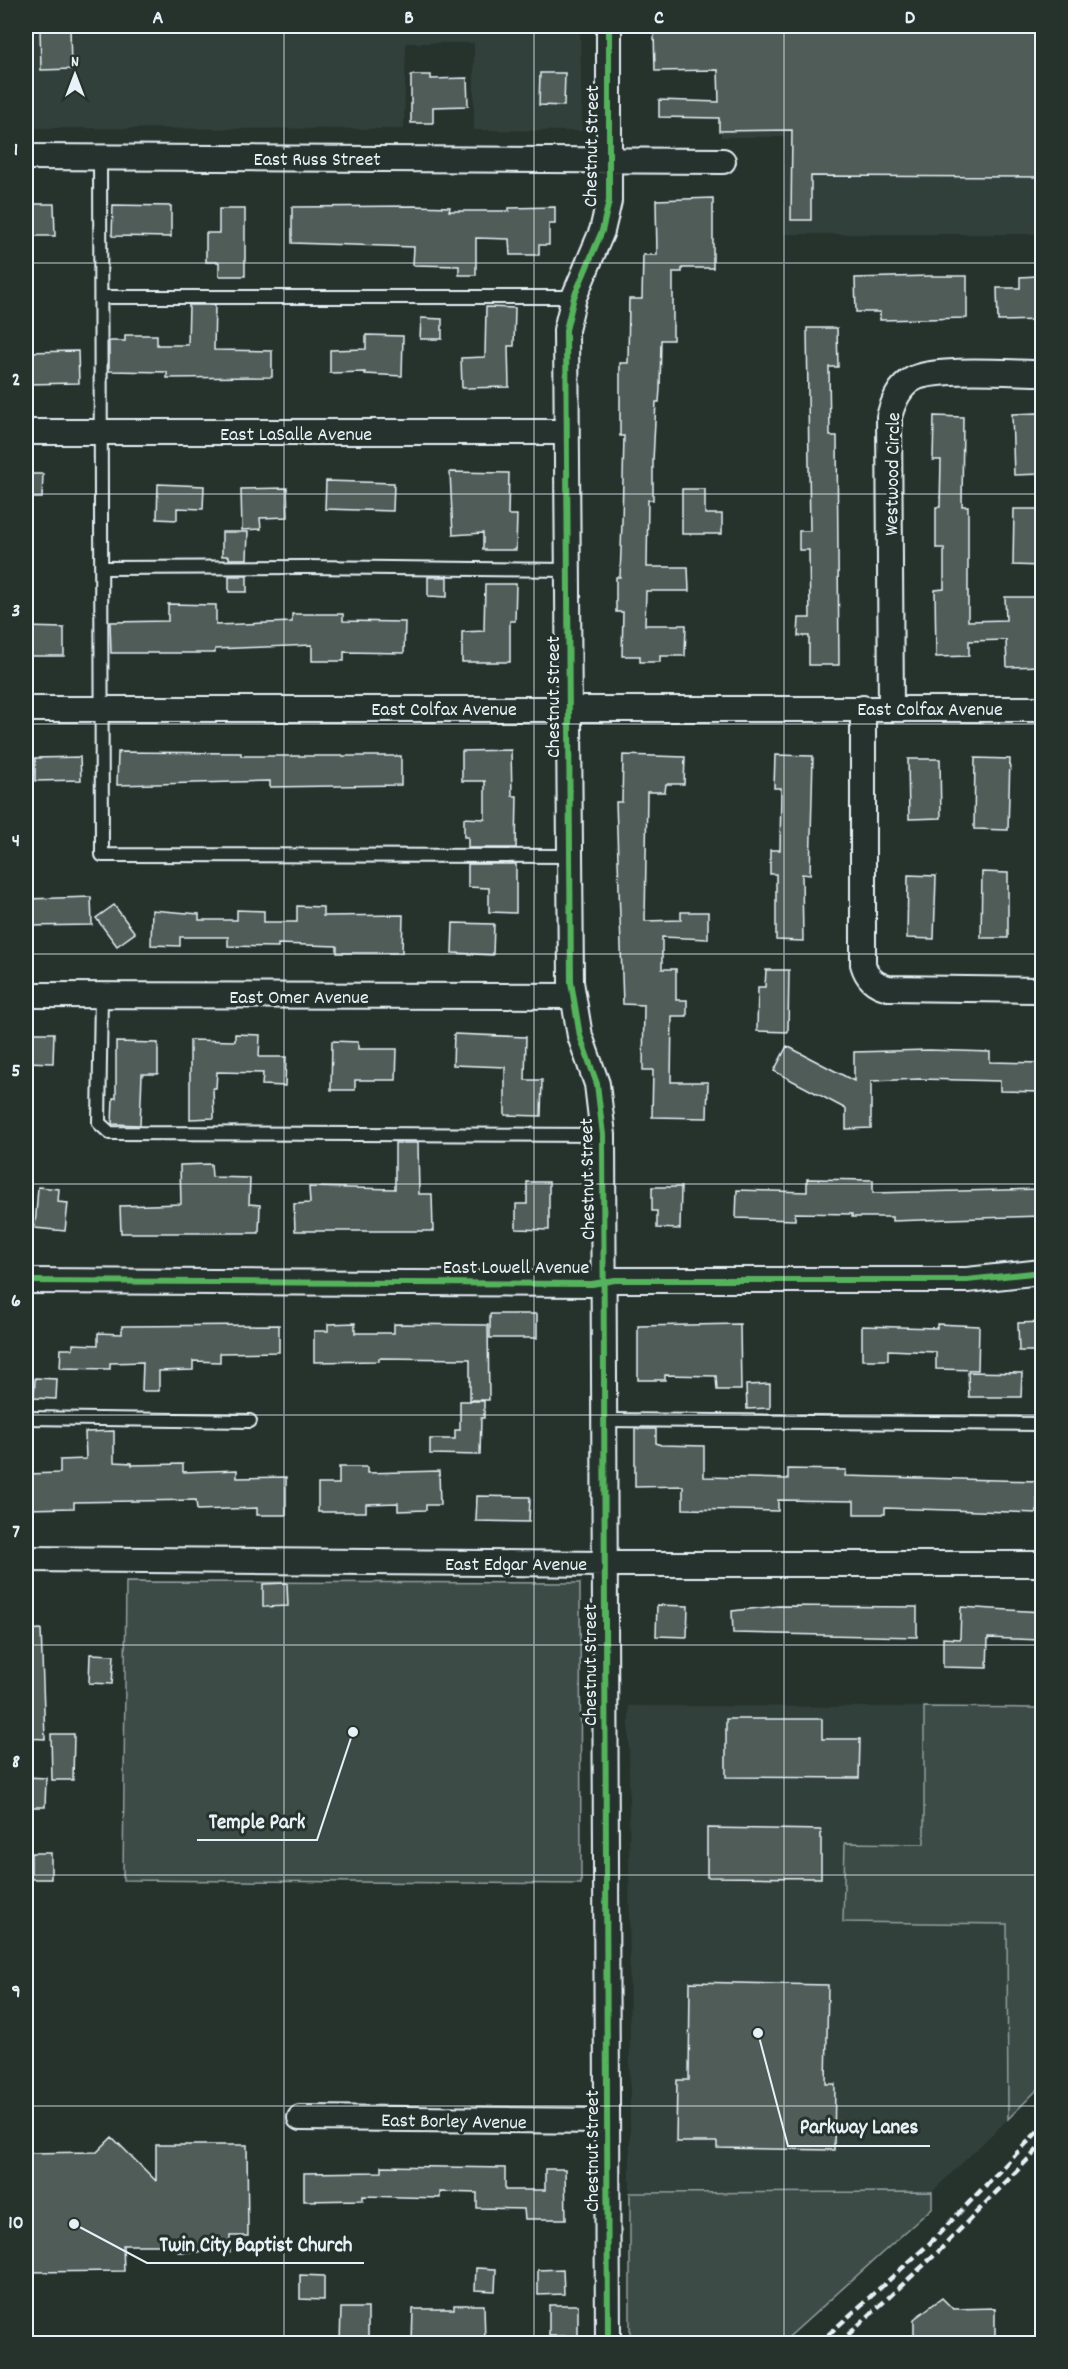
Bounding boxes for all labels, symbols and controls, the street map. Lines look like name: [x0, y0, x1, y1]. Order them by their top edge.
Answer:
text: A: [153, 5, 164, 33]
text: B: [404, 5, 414, 33]
text: C: [654, 5, 664, 33]
text: D: [905, 5, 916, 33]
north arrow: [45, 45, 105, 105]
text: N: [71, 51, 79, 74]
street label: Chestnut Street: [578, 85, 608, 207]
text: 1: [14, 137, 18, 165]
street label: East Russ Street: [253, 147, 381, 175]
text: 2: [12, 367, 20, 395]
street label: Westwood Circle: [879, 412, 909, 536]
street label: East LaSalle Avenue: [220, 422, 372, 450]
text: 3: [12, 598, 20, 626]
street label: Chestnut Street: [541, 636, 569, 758]
street label: East Colfax Avenue: [371, 697, 517, 725]
street label: East Colfax Avenue: [857, 697, 1003, 725]
text: 4: [12, 828, 20, 856]
street label: East Omer Avenue: [229, 985, 369, 1013]
text: 5: [11, 1058, 21, 1086]
street label: Chestnut Street: [574, 1118, 604, 1240]
street label: East Lowell Avenue: [443, 1255, 589, 1283]
text: 6: [11, 1288, 21, 1316]
text: 7: [12, 1519, 20, 1547]
street label: East Edgar Avenue: [445, 1552, 587, 1580]
street label: Chestnut Street: [578, 1604, 606, 1726]
text: 8: [12, 1749, 20, 1777]
callout: Temple Park: [197, 1801, 317, 1840]
text: Temple Park: [209, 1809, 306, 1839]
text: 9: [11, 1979, 21, 2007]
street label: Chestnut Street: [580, 2090, 608, 2212]
callout: Parkway Lanes: [788, 2107, 930, 2146]
street label: East Borley Avenue: [381, 2108, 527, 2138]
text: Parkway Lanes: [800, 2114, 918, 2144]
text: 10: [8, 2210, 24, 2238]
callout: Twin City Baptist Church: [147, 2224, 364, 2263]
text: Twin City Baptist Church: [160, 2232, 353, 2262]

